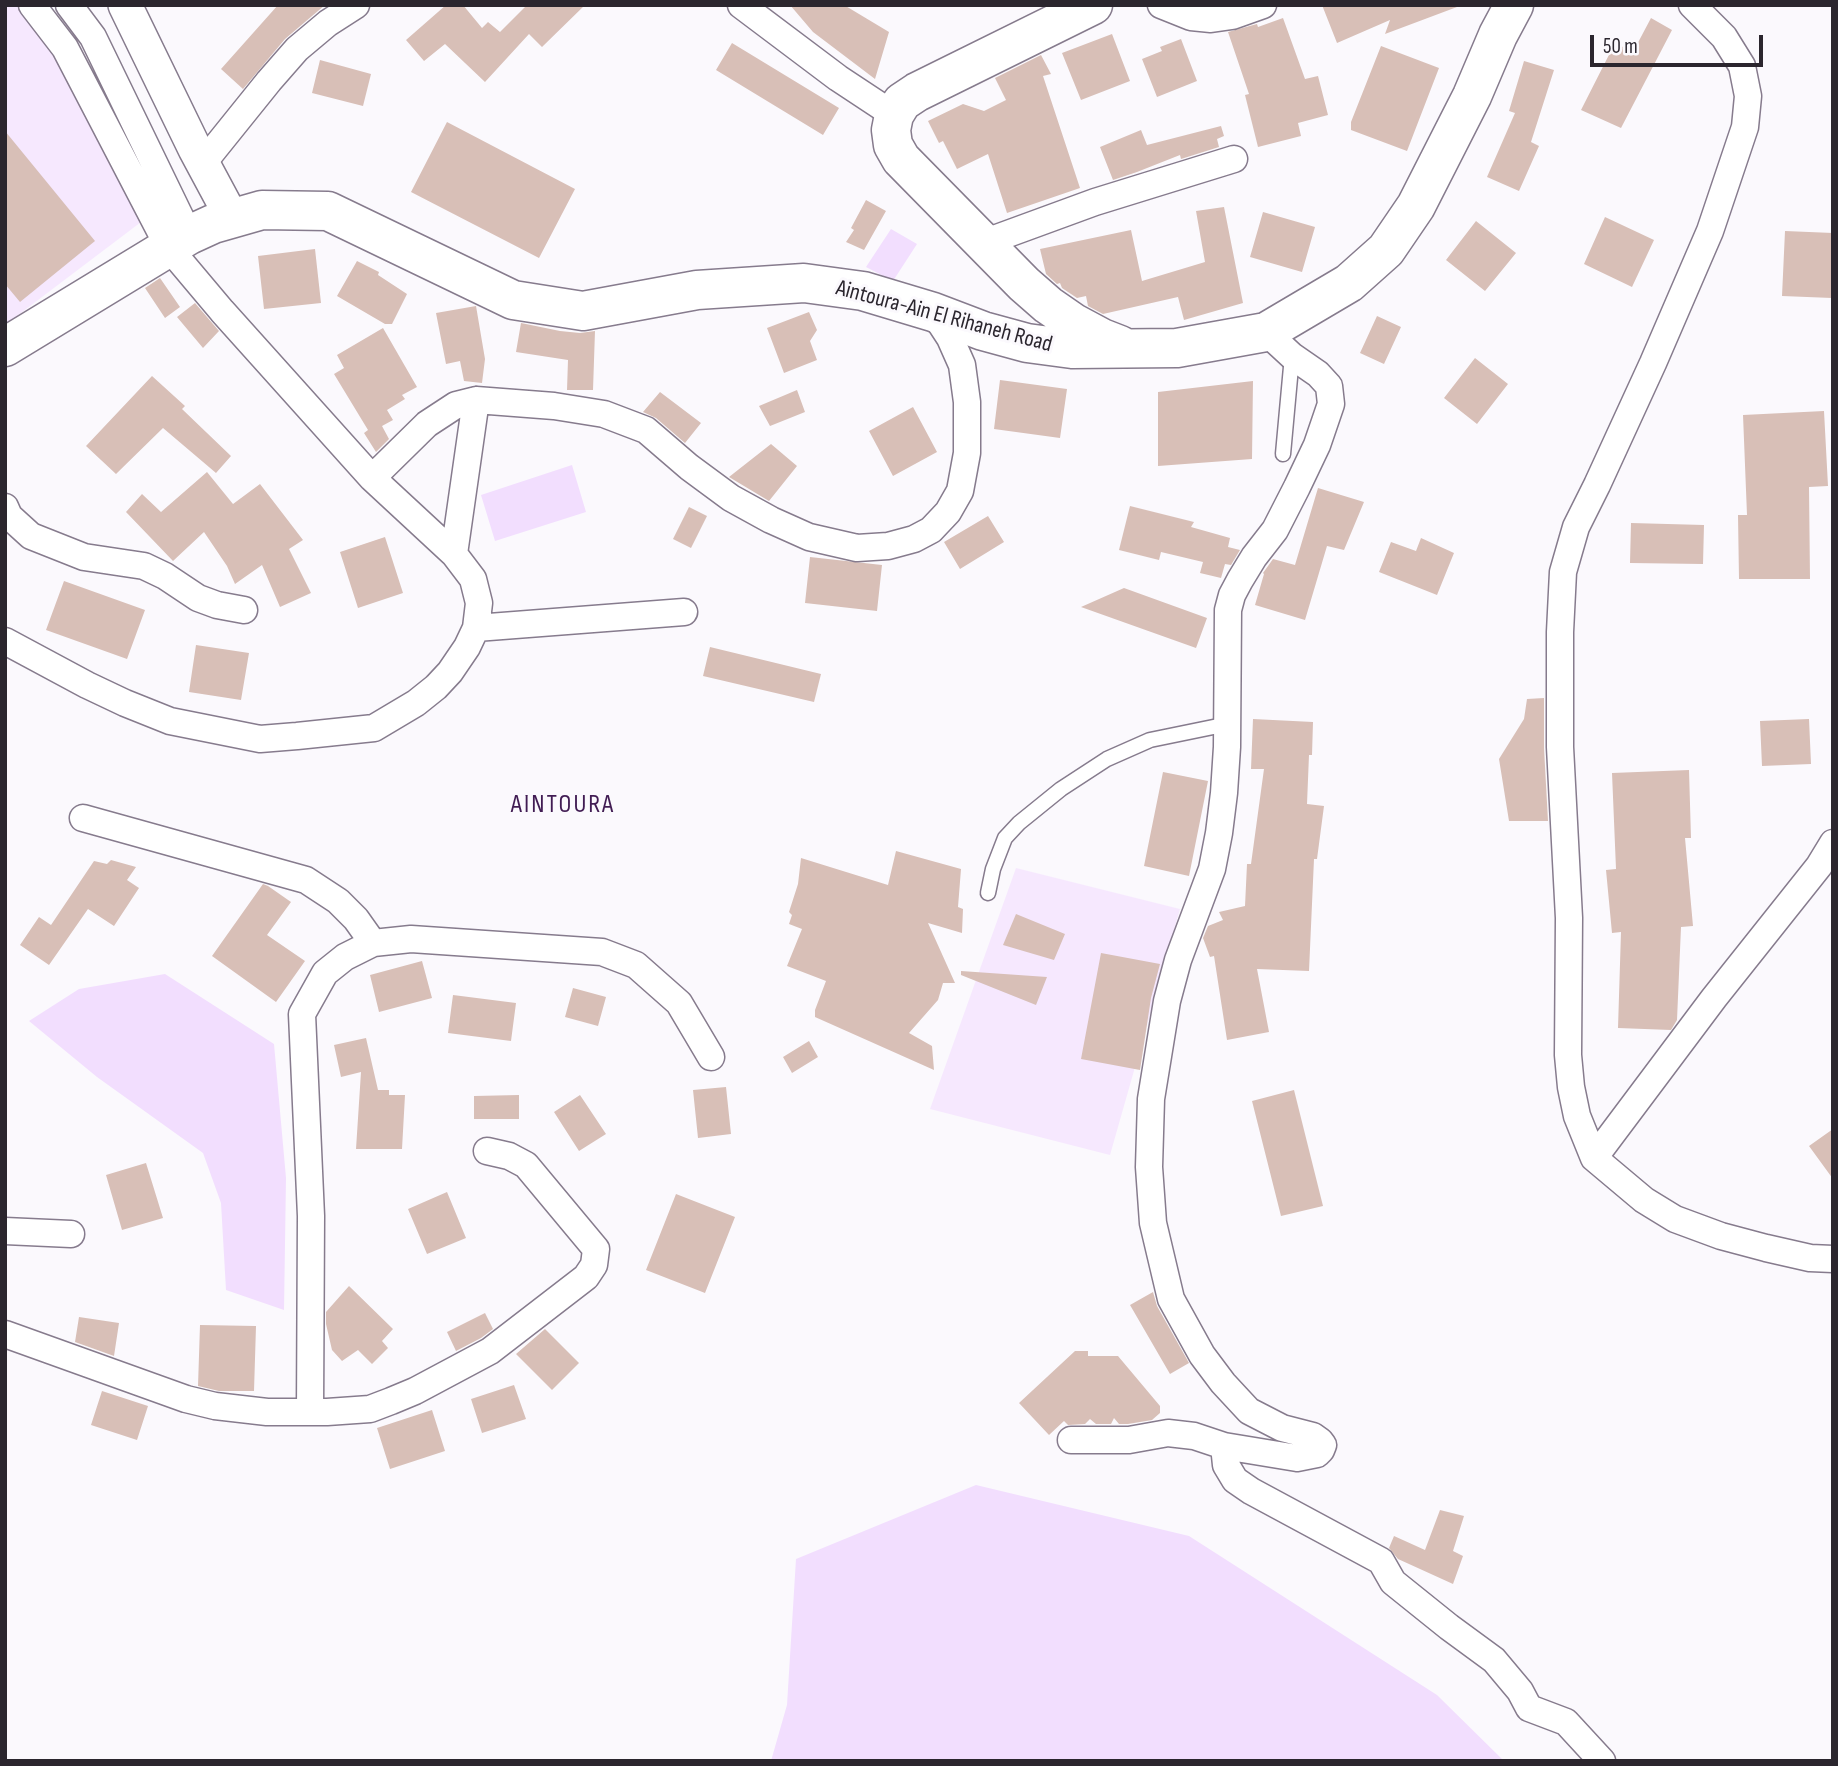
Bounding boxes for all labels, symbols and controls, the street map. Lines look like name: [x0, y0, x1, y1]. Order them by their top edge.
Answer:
scale bar: [1593, 21, 1766, 65]
text: 50 m: [1603, 34, 1638, 59]
street label: Aintoura-Ain El Rihaneh Road: [833, 275, 1055, 359]
district label: AINTOURA: [512, 789, 614, 821]

